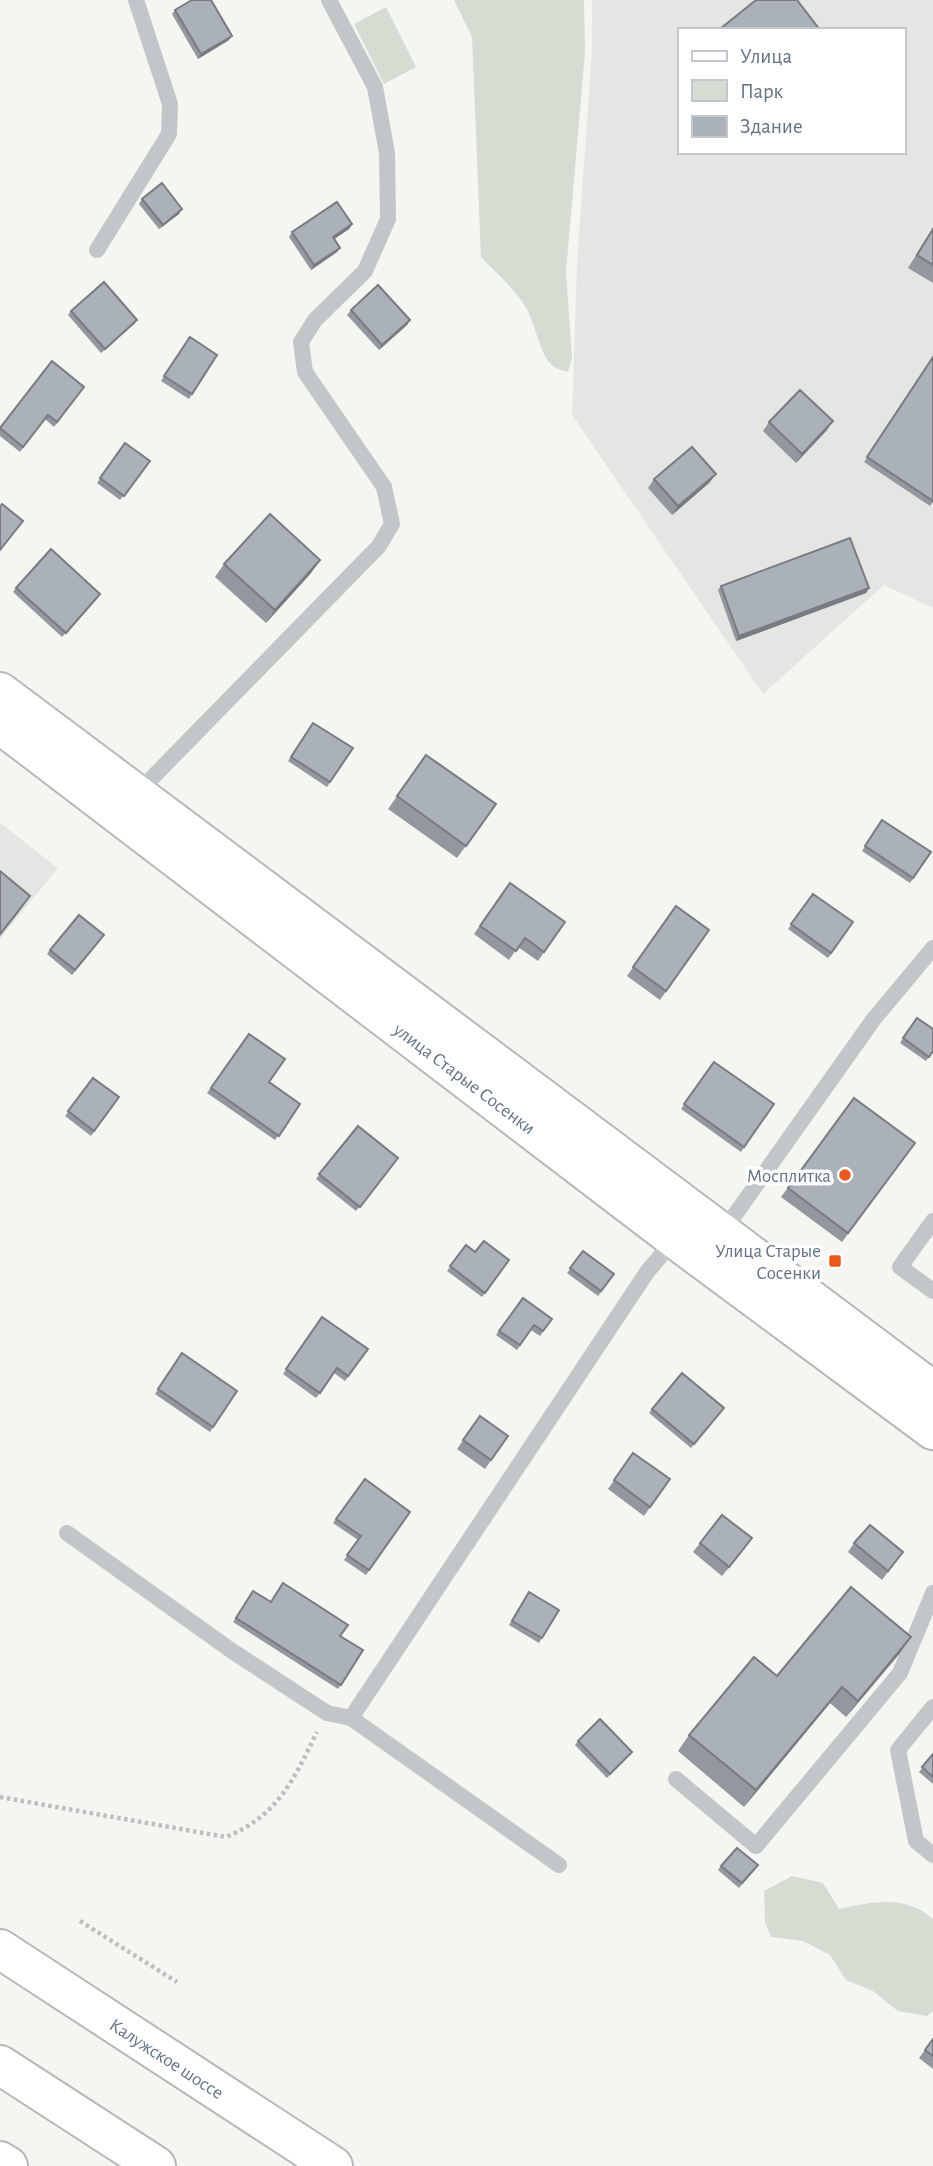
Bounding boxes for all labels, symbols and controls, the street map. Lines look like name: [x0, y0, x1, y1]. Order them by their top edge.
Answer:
legend: [678, 28, 905, 154]
text: Улица: [740, 46, 793, 67]
text: Парк: [740, 81, 784, 102]
text: Здание: [740, 116, 803, 137]
street label: улица Старые Сосенки: [389, 1019, 538, 1138]
place label: Мосплитка: [747, 1167, 831, 1186]
marker: Мосплитка: [837, 1167, 853, 1183]
place label: Улица Старые Сосенки: [715, 1242, 821, 1283]
marker: Улица Старые Сосенки: [827, 1253, 843, 1269]
street label: Калужское шоссе: [106, 2015, 227, 2103]

